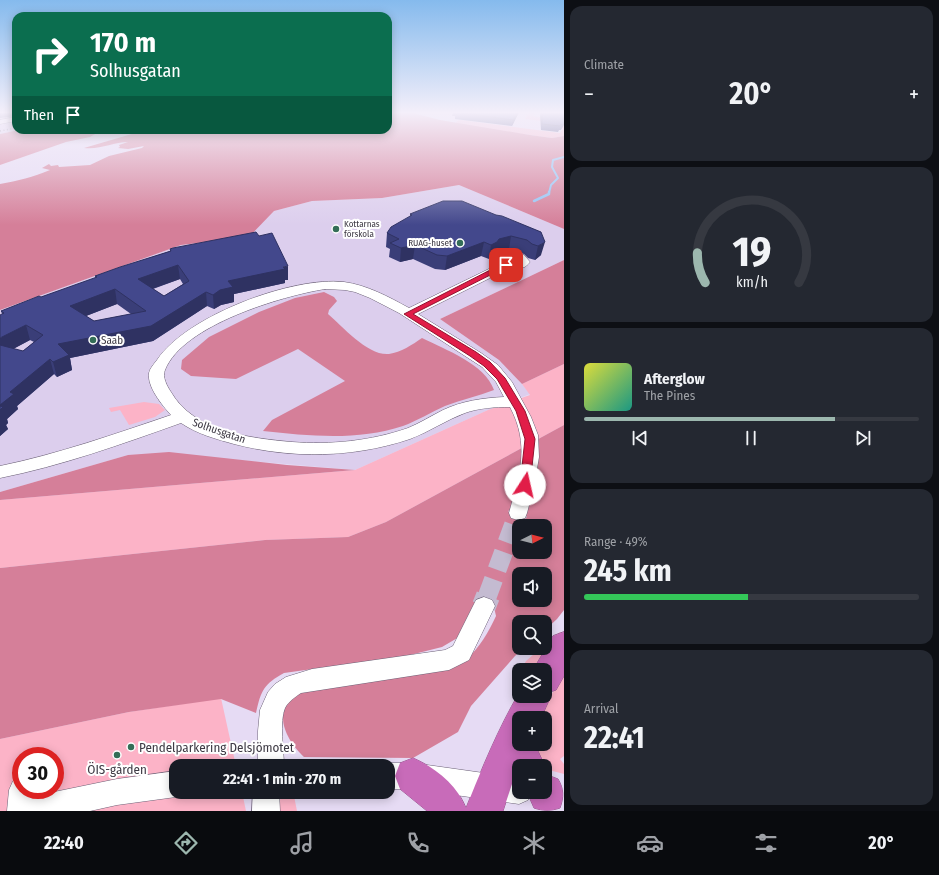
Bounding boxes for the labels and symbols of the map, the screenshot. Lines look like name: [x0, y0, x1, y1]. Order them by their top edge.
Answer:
place label: Kottarnas förskola: [344, 219, 380, 239]
marker: Kottarnas förskola: [331, 224, 341, 234]
place label: RUAG-huset: [408, 238, 452, 248]
marker: RUAG-huset: [455, 238, 465, 248]
pin: [489, 248, 523, 282]
place label: Saab: [101, 334, 123, 347]
marker: Saab: [88, 335, 98, 345]
street label: Solhusgatan: [191, 416, 247, 446]
position arrow: [504, 464, 546, 506]
north arrow: [512, 519, 552, 559]
place label: Pendelparkering Delsjömotet: [139, 740, 295, 755]
marker: Pendelparkering Delsjömotet: [126, 742, 136, 752]
speed limit sign: 30: [12, 747, 64, 799]
marker: ÖIS-gården: [112, 750, 122, 760]
place label: ÖIS-gården: [87, 761, 147, 777]

